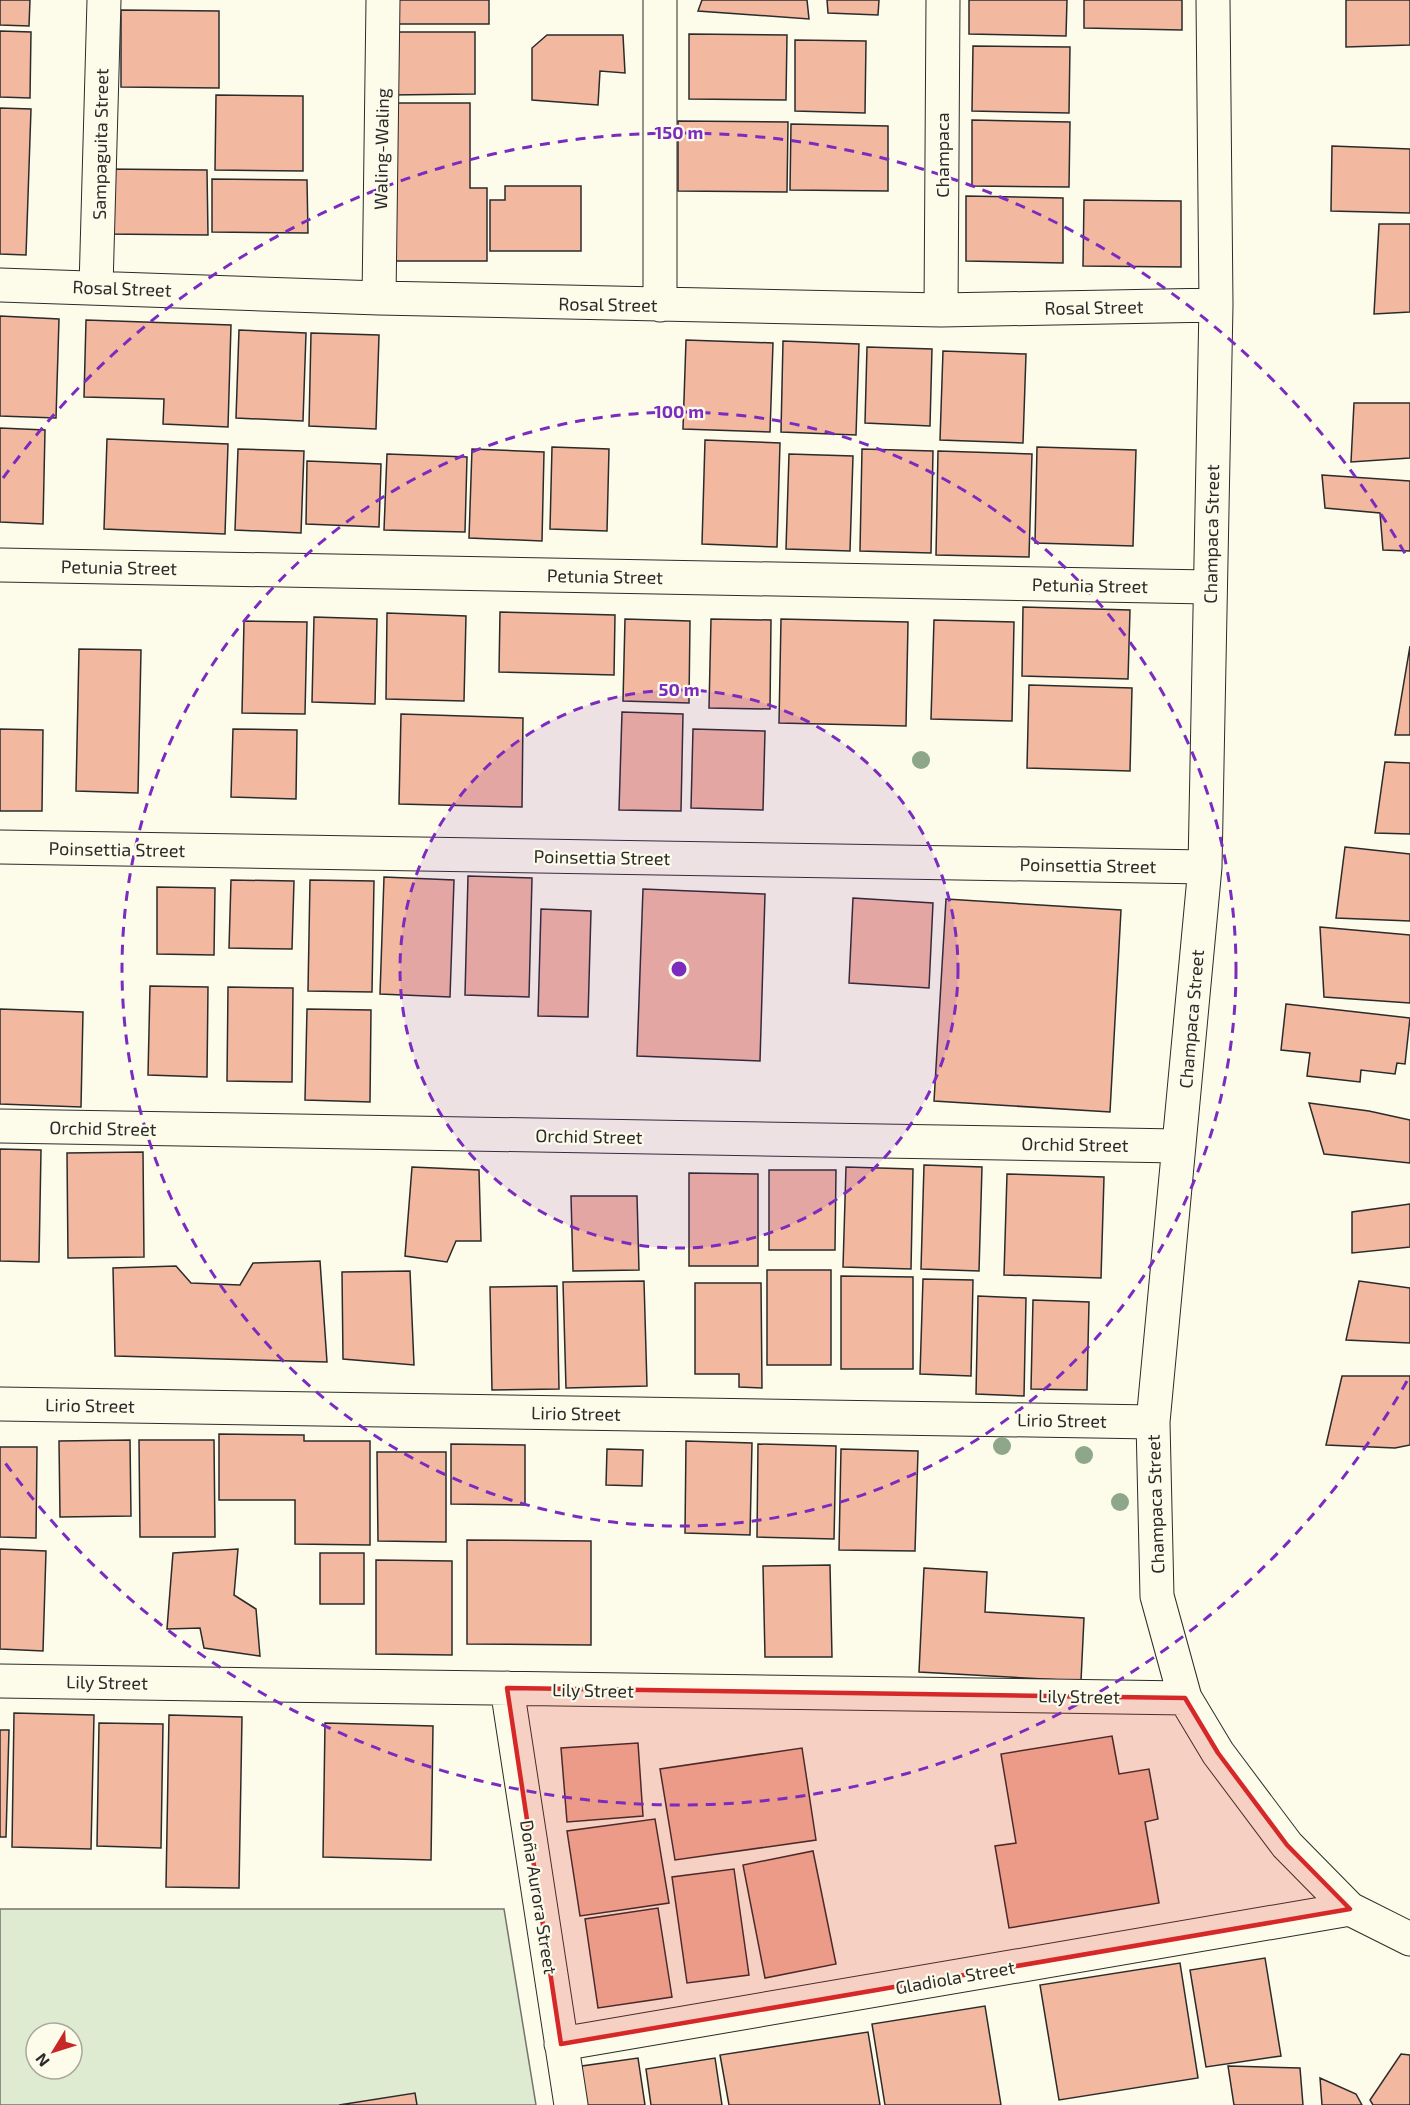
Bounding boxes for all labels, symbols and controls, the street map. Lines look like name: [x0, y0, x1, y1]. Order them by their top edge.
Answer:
street label: Sampaguita Street: [88, 68, 112, 220]
street label: Waling-Waling: [369, 88, 393, 210]
street label: Champaca: [931, 112, 953, 198]
text: 150 m: [655, 121, 703, 143]
street label: Rosal Street: [72, 275, 172, 301]
street label: Rosal Street: [558, 292, 658, 316]
street label: Rosal Street: [1044, 295, 1144, 319]
text: 100 m: [654, 400, 704, 422]
street label: Champaca Street: [1199, 464, 1223, 604]
street label: Petunia Street: [61, 555, 177, 579]
street label: Petunia Street: [547, 564, 663, 588]
street label: Petunia Street: [1032, 573, 1148, 597]
text: 50 m: [658, 678, 700, 700]
street label: Poinsettia Street: [49, 837, 186, 861]
street label: Poinsettia Street: [534, 845, 671, 869]
street label: Poinsettia Street: [1020, 853, 1157, 877]
street label: Champaca Street: [1174, 948, 1208, 1089]
centre of rings: [669, 959, 689, 979]
street label: Orchid Street: [49, 1116, 157, 1140]
street label: Orchid Street: [535, 1124, 643, 1148]
street label: Orchid Street: [1021, 1132, 1129, 1156]
street label: Lirio Street: [45, 1393, 135, 1417]
street label: Lirio Street: [531, 1401, 621, 1425]
street label: Lirio Street: [1017, 1408, 1107, 1432]
street label: Champaca Street: [1142, 1434, 1168, 1574]
street label: Lily Street: [66, 1670, 148, 1694]
street label: Lily Street: [552, 1678, 634, 1702]
street label: Lily Street: [1038, 1684, 1120, 1708]
street label: Doña Aurora Street: [516, 1818, 562, 1976]
street label: Gladiola Street: [894, 1956, 1017, 1998]
north arrow: [24, 2021, 84, 2081]
text: N: [31, 2050, 53, 2071]

